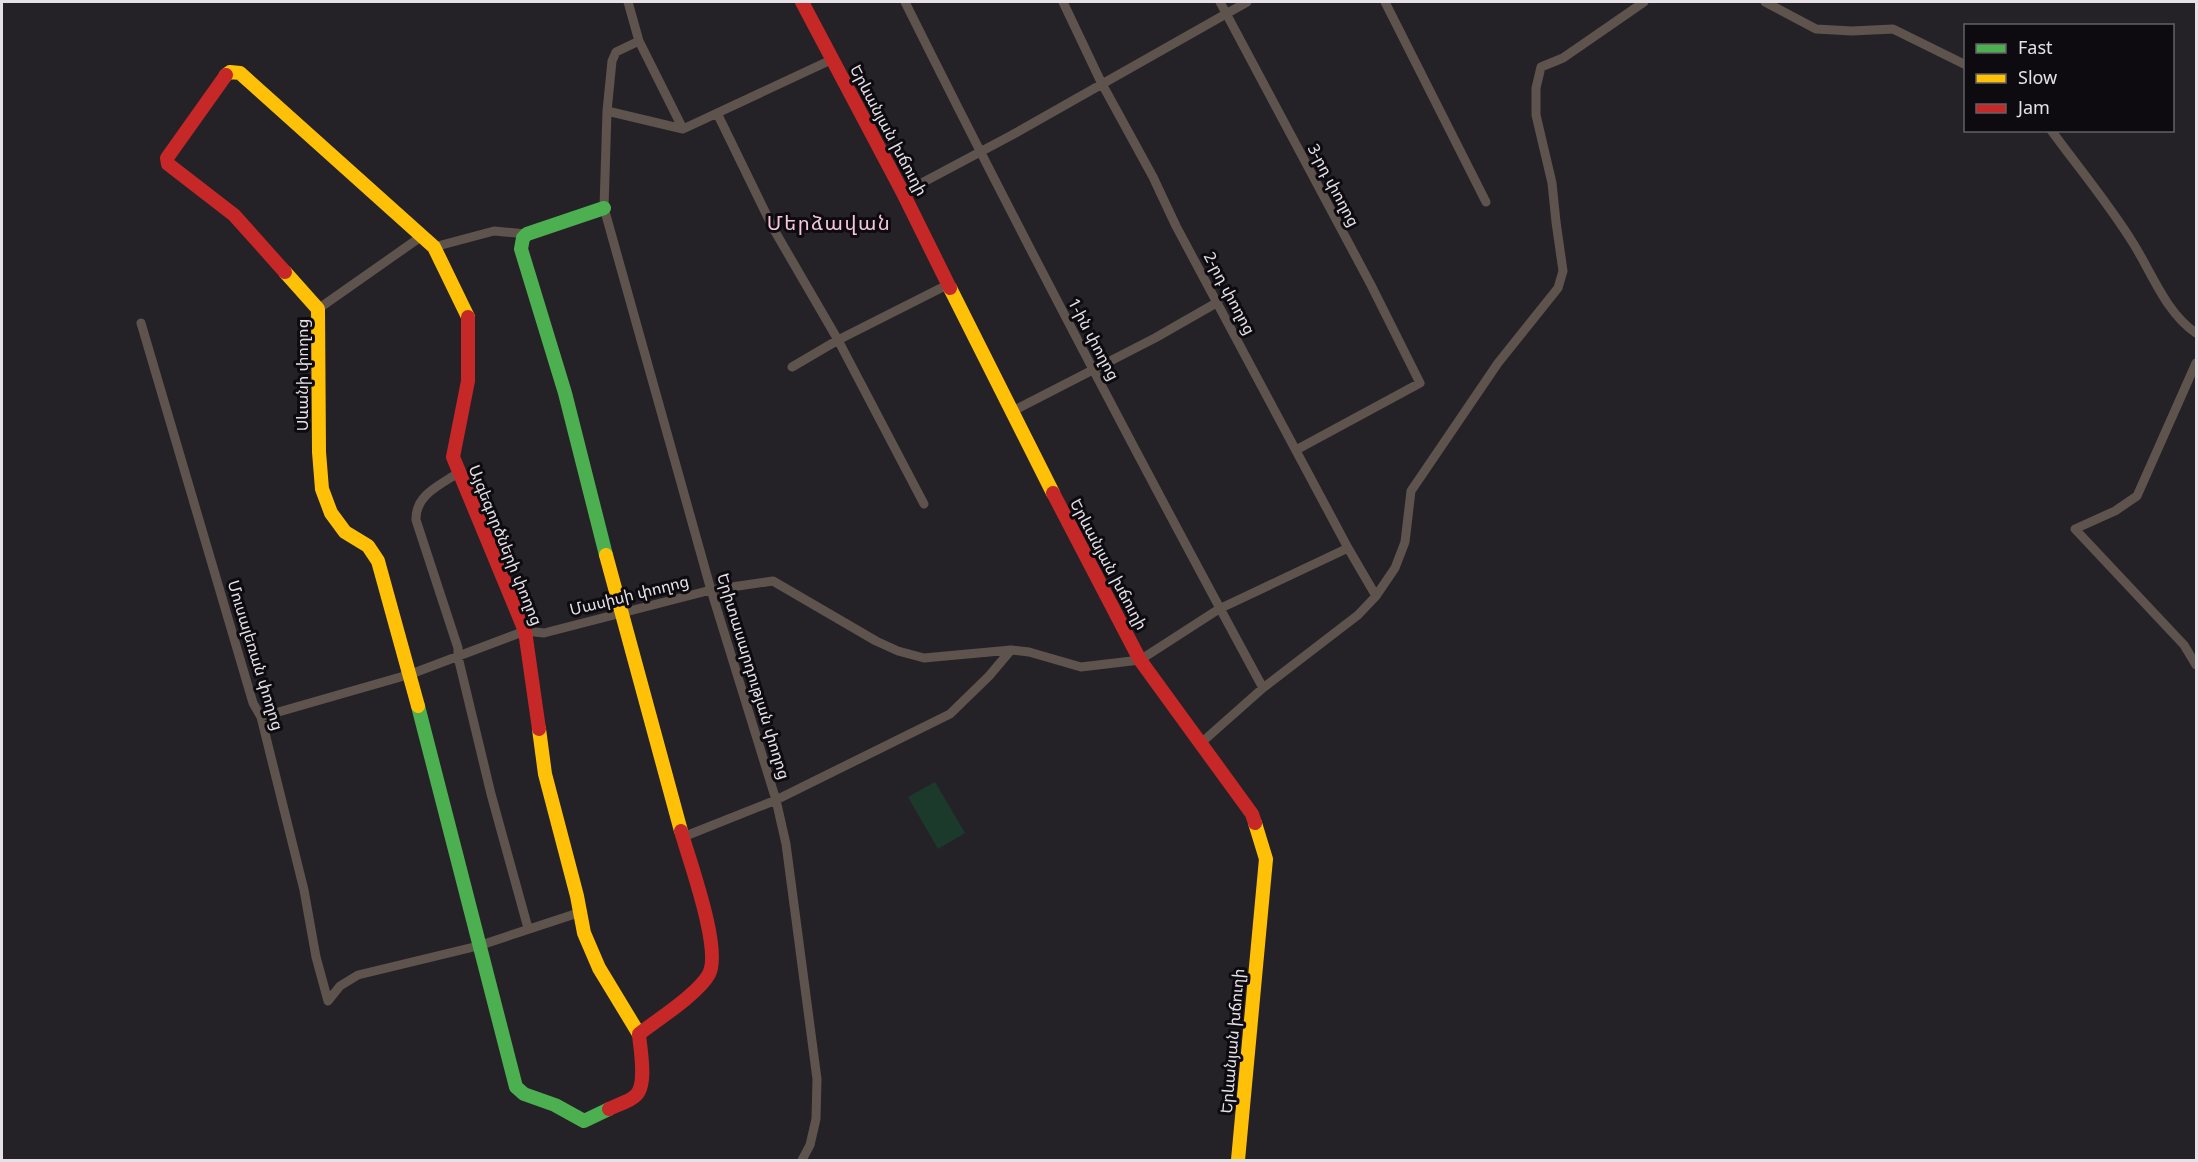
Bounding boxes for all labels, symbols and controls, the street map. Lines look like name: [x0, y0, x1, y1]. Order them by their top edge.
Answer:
legend: [1964, 24, 2174, 132]
text: Fast: [2018, 35, 2053, 59]
street label: Երևանյան խճուղի: [845, 60, 933, 200]
text: Slow: [2018, 65, 2057, 89]
text: Jam: [2016, 95, 2050, 119]
street label: 3-րդ փողոց: [1303, 140, 1365, 230]
district label: Մերձավան: [767, 209, 891, 236]
street label: 2-րդ փողոց: [1199, 248, 1261, 338]
street label: 1-ին փողոց: [1063, 294, 1125, 384]
street label: Սևանի փողոց: [291, 319, 313, 431]
street label: Այգեգործների փողոց: [464, 461, 548, 629]
street label: Երևանյան խճուղի: [1065, 494, 1153, 634]
street label: Մասիսի փողոց: [567, 570, 691, 620]
street label: Երիտասարդության փողոց: [712, 570, 796, 782]
street label: Մուսալեռան փողոց: [223, 577, 289, 733]
street label: Երևանյան խճուղի: [1215, 967, 1249, 1115]

